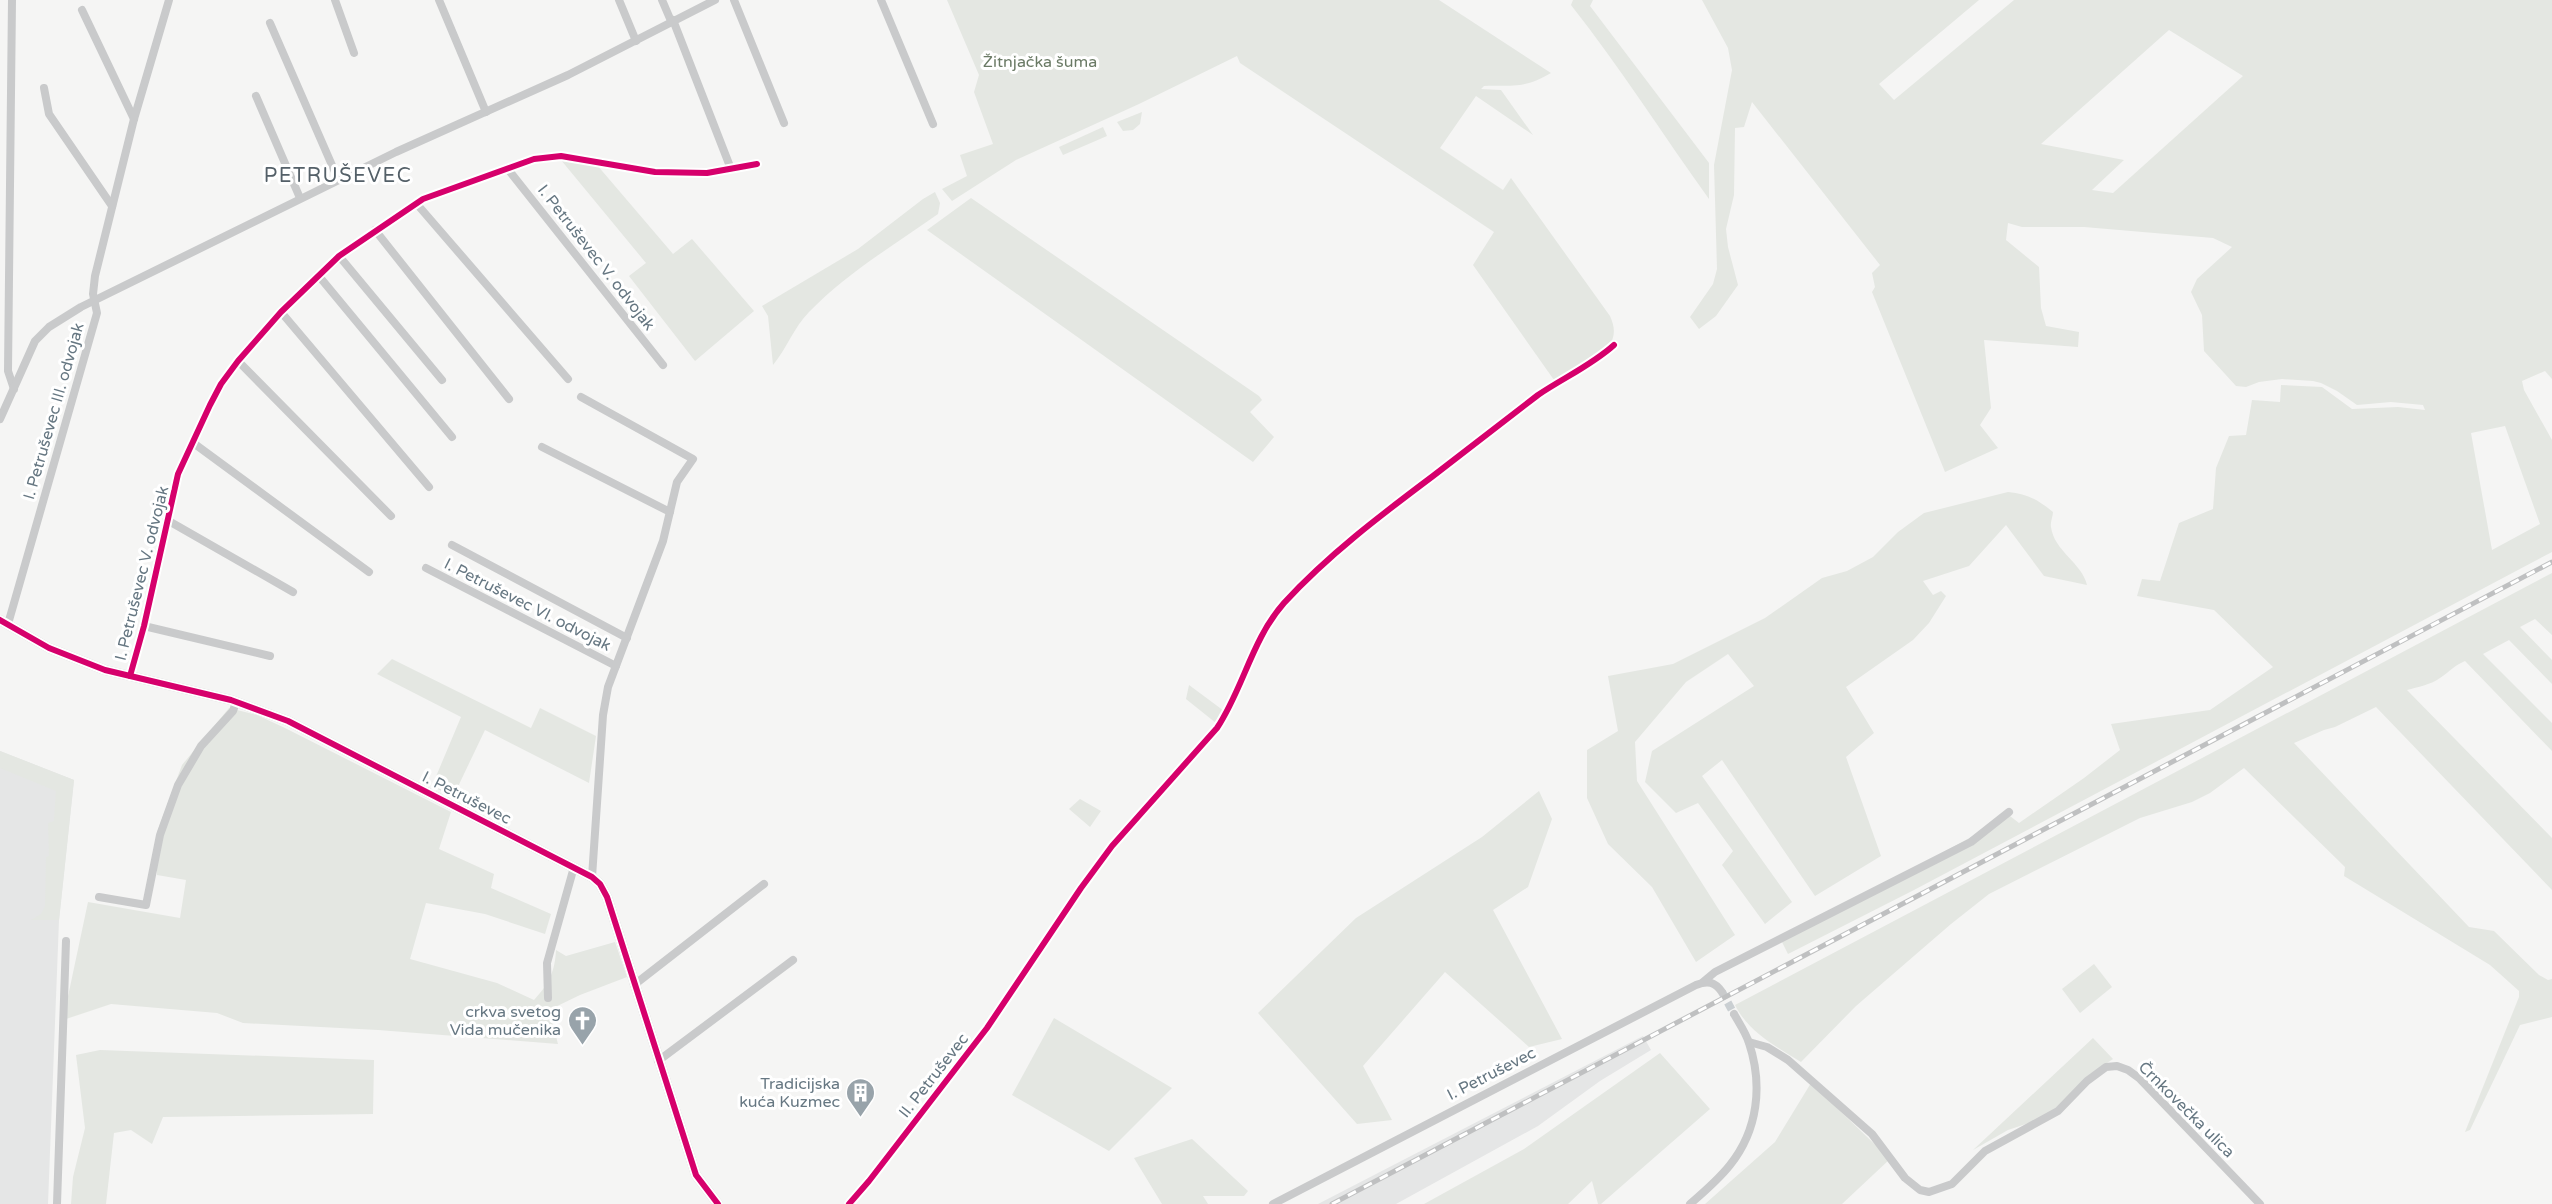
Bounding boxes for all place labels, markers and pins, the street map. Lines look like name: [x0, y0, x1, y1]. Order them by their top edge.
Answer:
place label: crkva svetog Vida mučenika: [450, 1002, 561, 1040]
church icon: crkva svetog Vida mučenika: [566, 1004, 598, 1046]
place label: Tradicijska kuća Kuzmec: [739, 1074, 840, 1112]
building icon: Tradicijska kuća Kuzmec: [845, 1076, 877, 1118]

